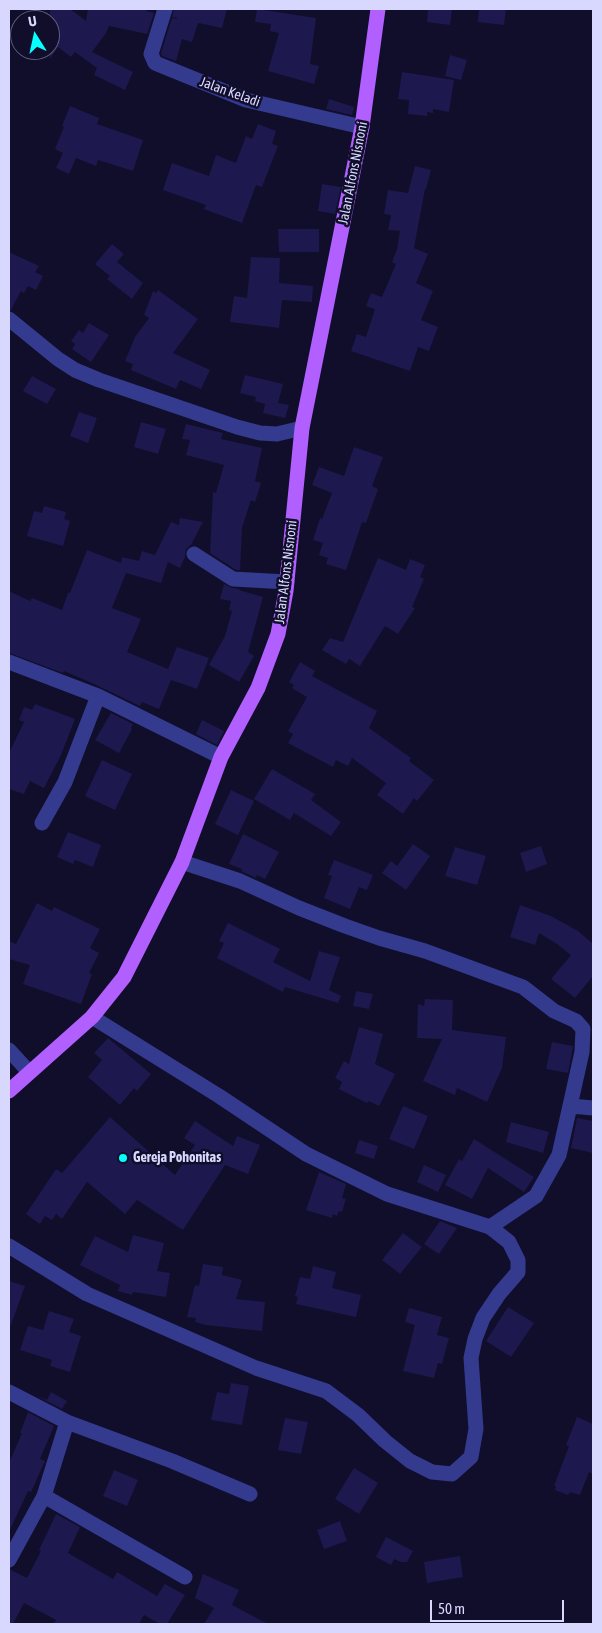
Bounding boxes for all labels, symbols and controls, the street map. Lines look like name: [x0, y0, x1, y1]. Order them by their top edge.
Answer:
north arrow: [10, 10, 60, 60]
text: U: [27, 13, 38, 30]
street label: Jalan Keladi: [198, 73, 262, 111]
street label: Jalan Alfons Nisnoni: [335, 120, 371, 226]
street label: Jalan Alfons Nisnoni: [271, 519, 301, 625]
place label: Gereja Pohonitas: [133, 1150, 221, 1166]
marker: Gereja Pohonitas: [117, 1152, 129, 1164]
scale bar: [432, 1590, 566, 1622]
text: 50 m: [438, 1600, 465, 1617]

